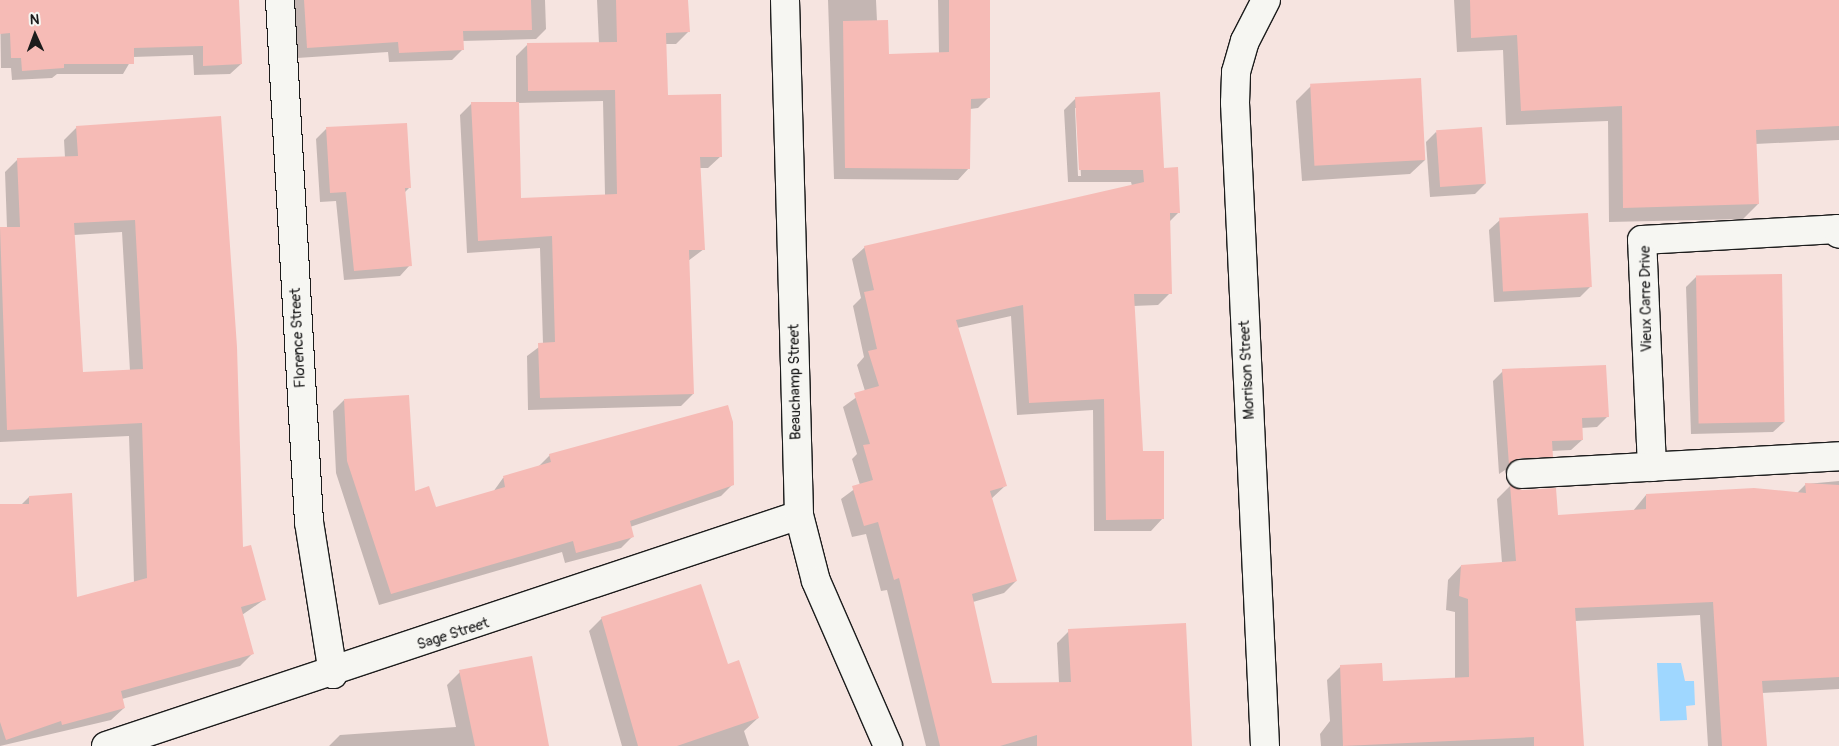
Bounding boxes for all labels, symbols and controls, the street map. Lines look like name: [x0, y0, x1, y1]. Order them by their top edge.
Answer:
north arrow: [10, 10, 60, 60]
text: N: [29, 11, 39, 28]
street label: Vieux Carre Drive: [1636, 246, 1656, 352]
street label: Florence Street: [286, 287, 310, 389]
street label: Morrison Street: [1235, 320, 1259, 420]
street label: Beauchamp Street: [785, 324, 805, 440]
street label: Sage Street: [415, 614, 491, 654]

